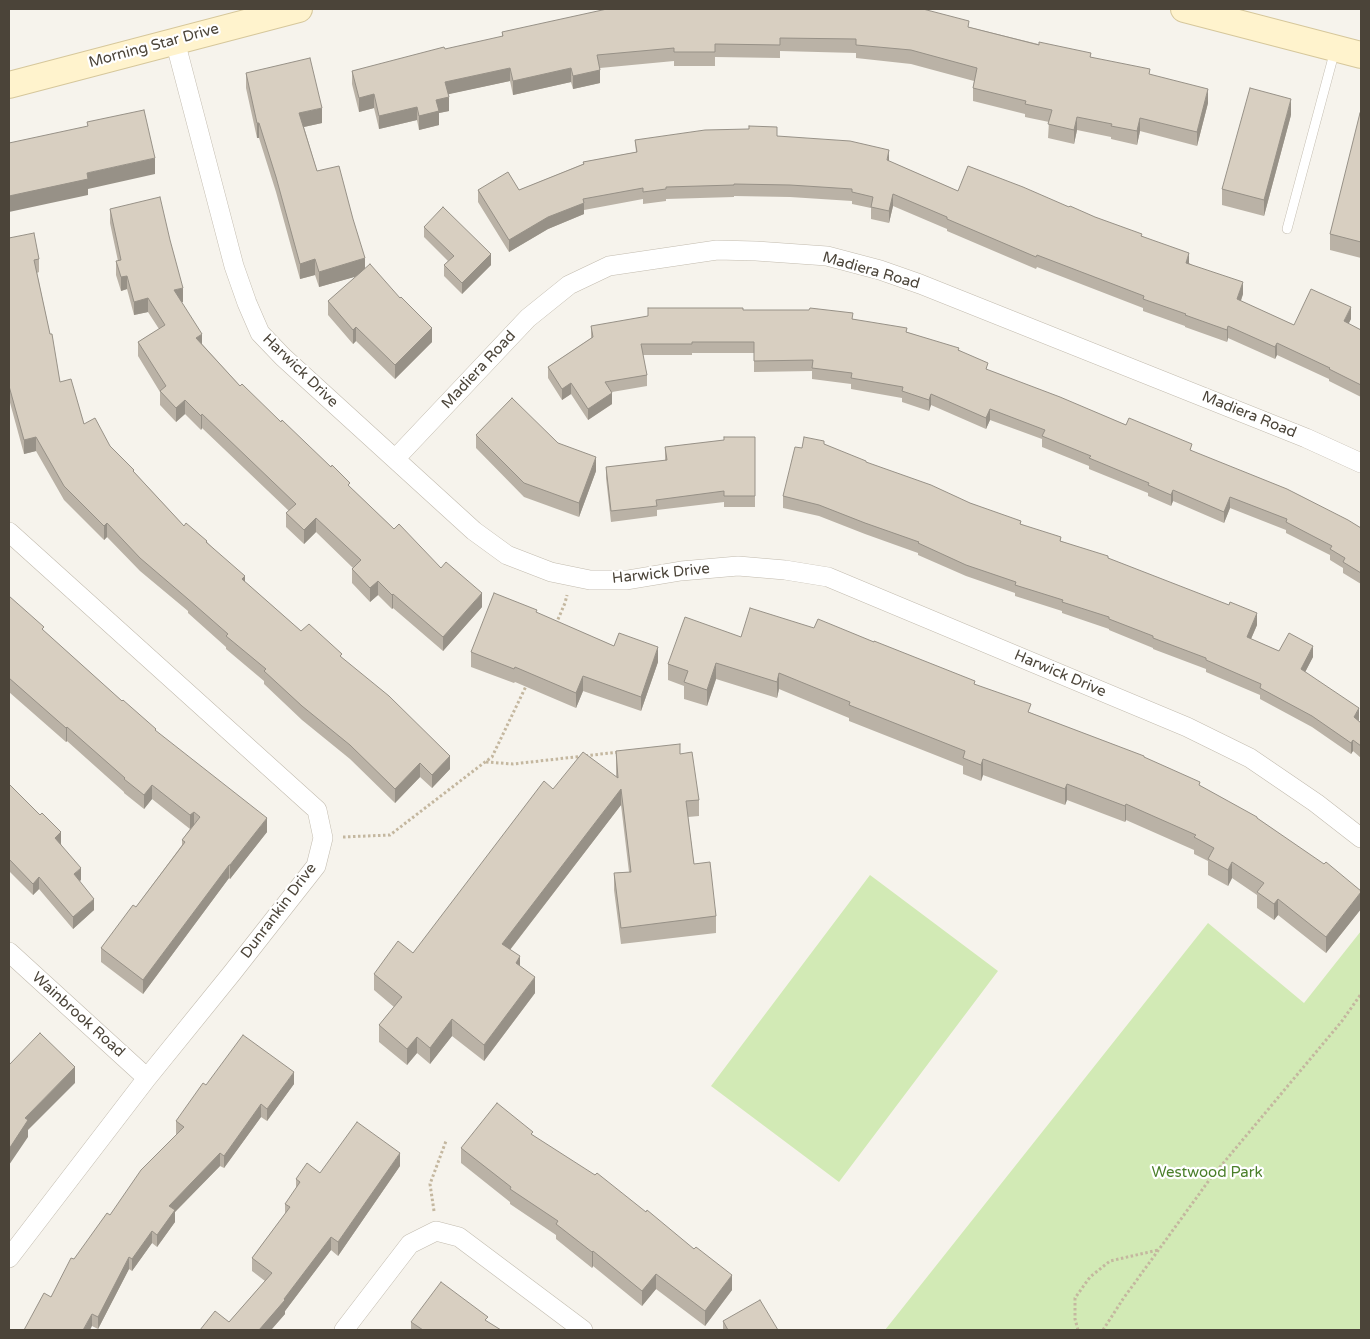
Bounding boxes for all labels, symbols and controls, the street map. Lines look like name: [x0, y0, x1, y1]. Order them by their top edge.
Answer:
street label: Morning Star Drive: [87, 20, 221, 72]
street label: Madiera Road: [820, 249, 922, 293]
street label: Madiera Road: [438, 327, 520, 413]
street label: Harwick Drive: [258, 330, 342, 412]
street label: Madiera Road: [1199, 388, 1299, 442]
street label: Harwick Drive: [611, 560, 711, 588]
street label: Harwick Drive: [1011, 647, 1109, 701]
street label: Dunrankin Drive: [237, 860, 321, 962]
street label: Wainbrook Road: [28, 969, 128, 1061]
park label: Westwood Park: [1151, 1164, 1263, 1182]

